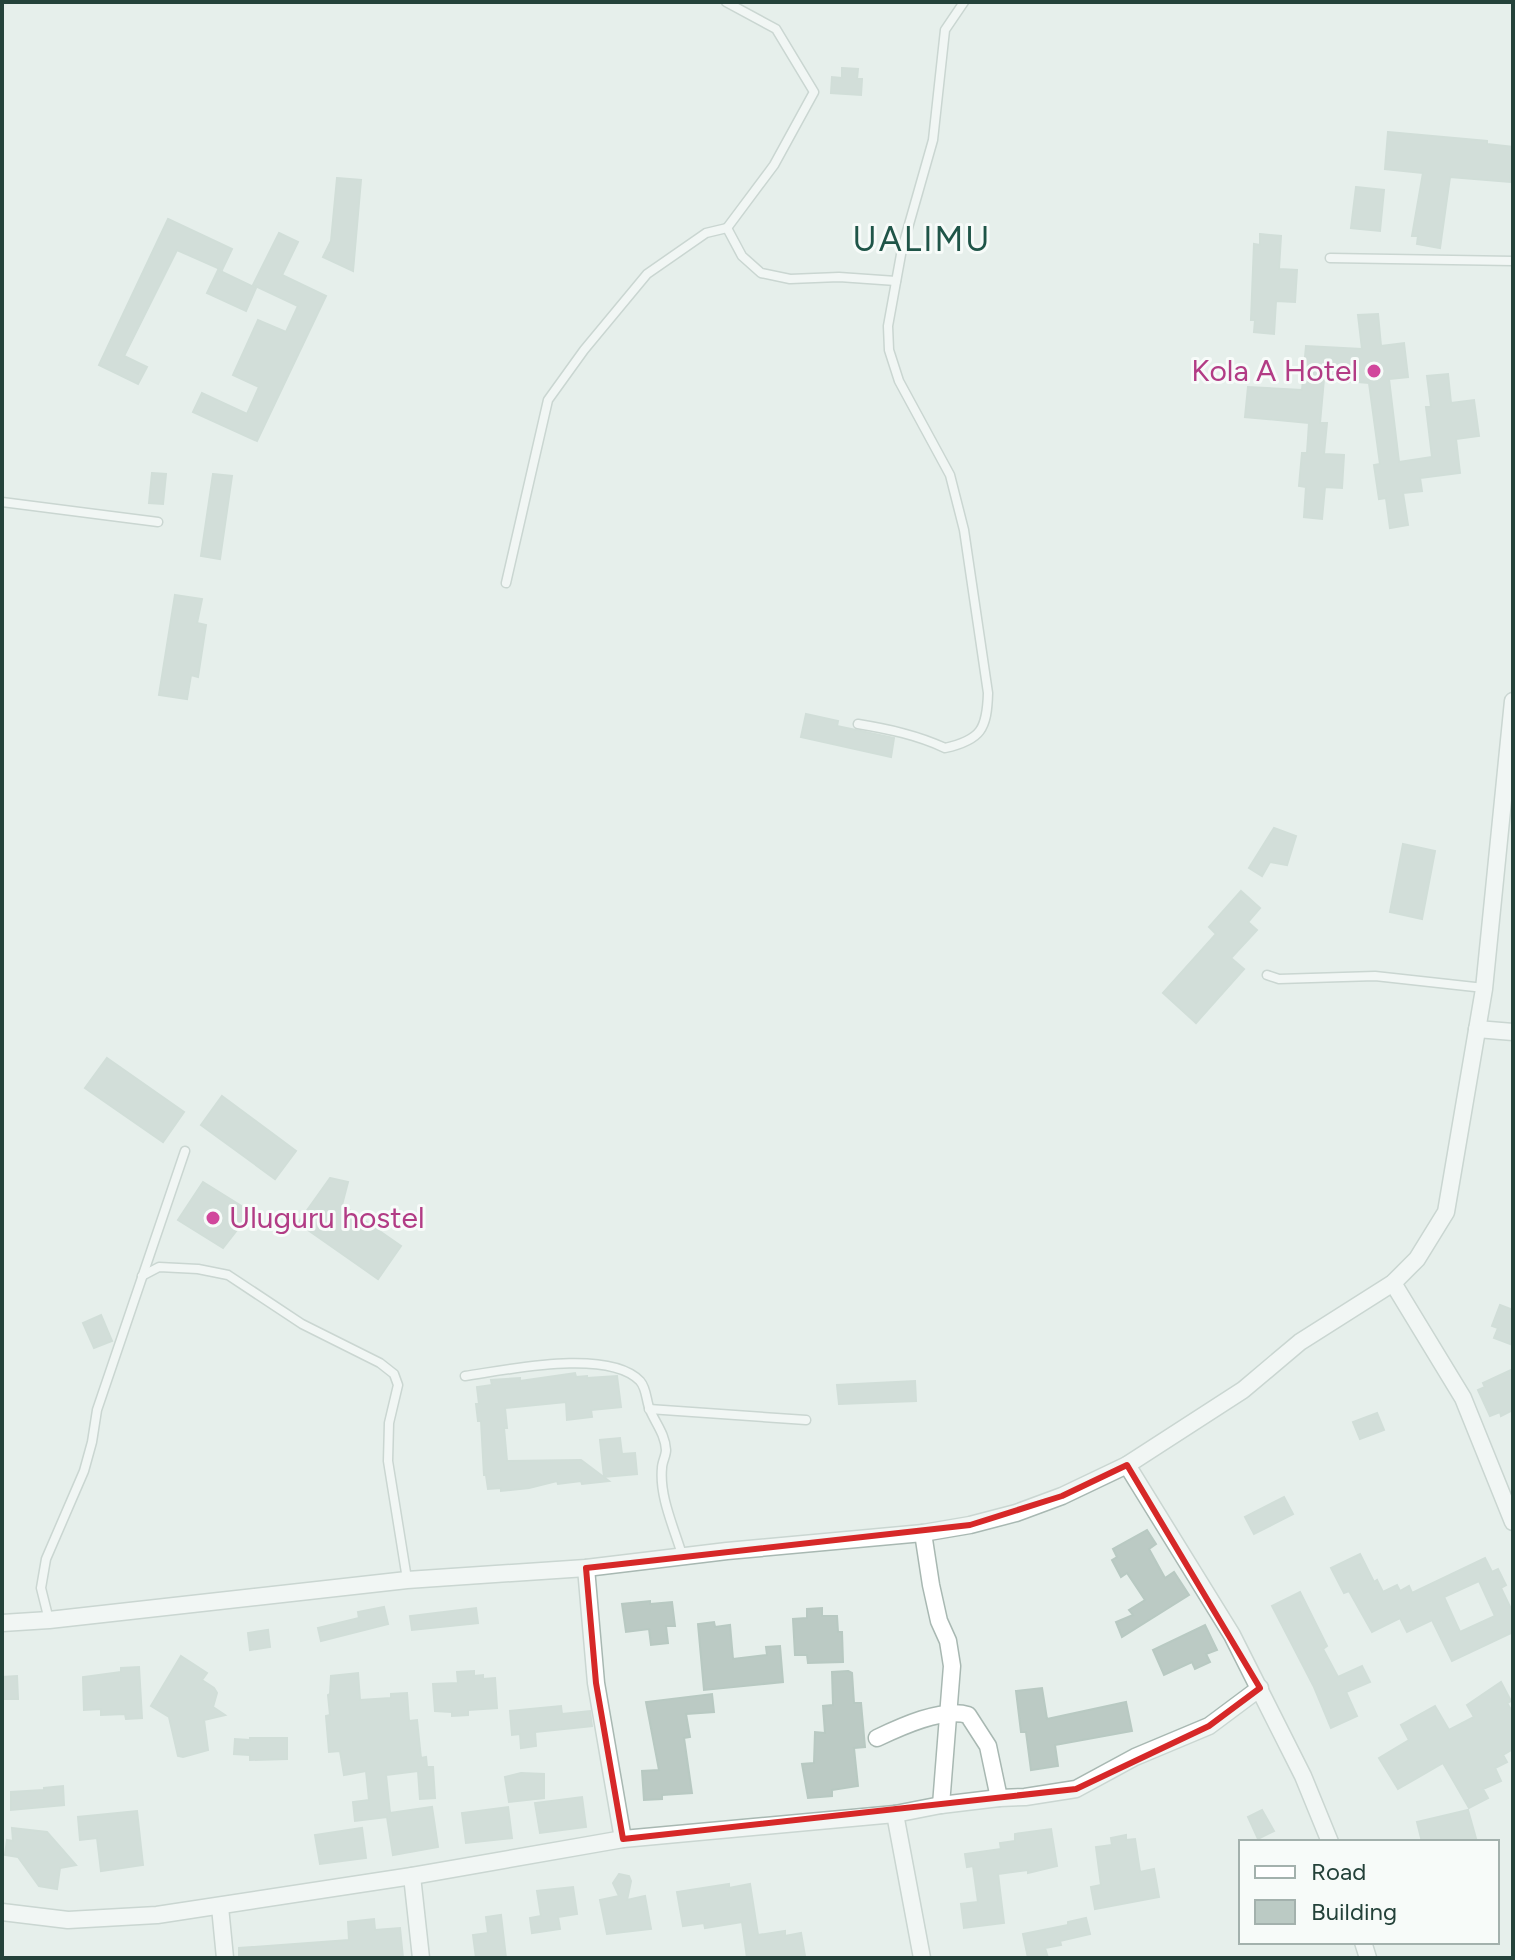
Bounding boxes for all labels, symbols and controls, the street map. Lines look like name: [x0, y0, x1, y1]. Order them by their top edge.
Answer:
district label: UALIMU: [853, 219, 991, 260]
place label: Kola A Hotel: [1191, 352, 1358, 389]
marker: Kola A Hotel: [1365, 362, 1383, 380]
place label: Uluguru hostel: [229, 1199, 425, 1236]
marker: Uluguru hostel: [204, 1209, 222, 1227]
legend: [1239, 1840, 1499, 1944]
text: Road: [1311, 1857, 1366, 1886]
text: Building: [1311, 1897, 1397, 1926]

